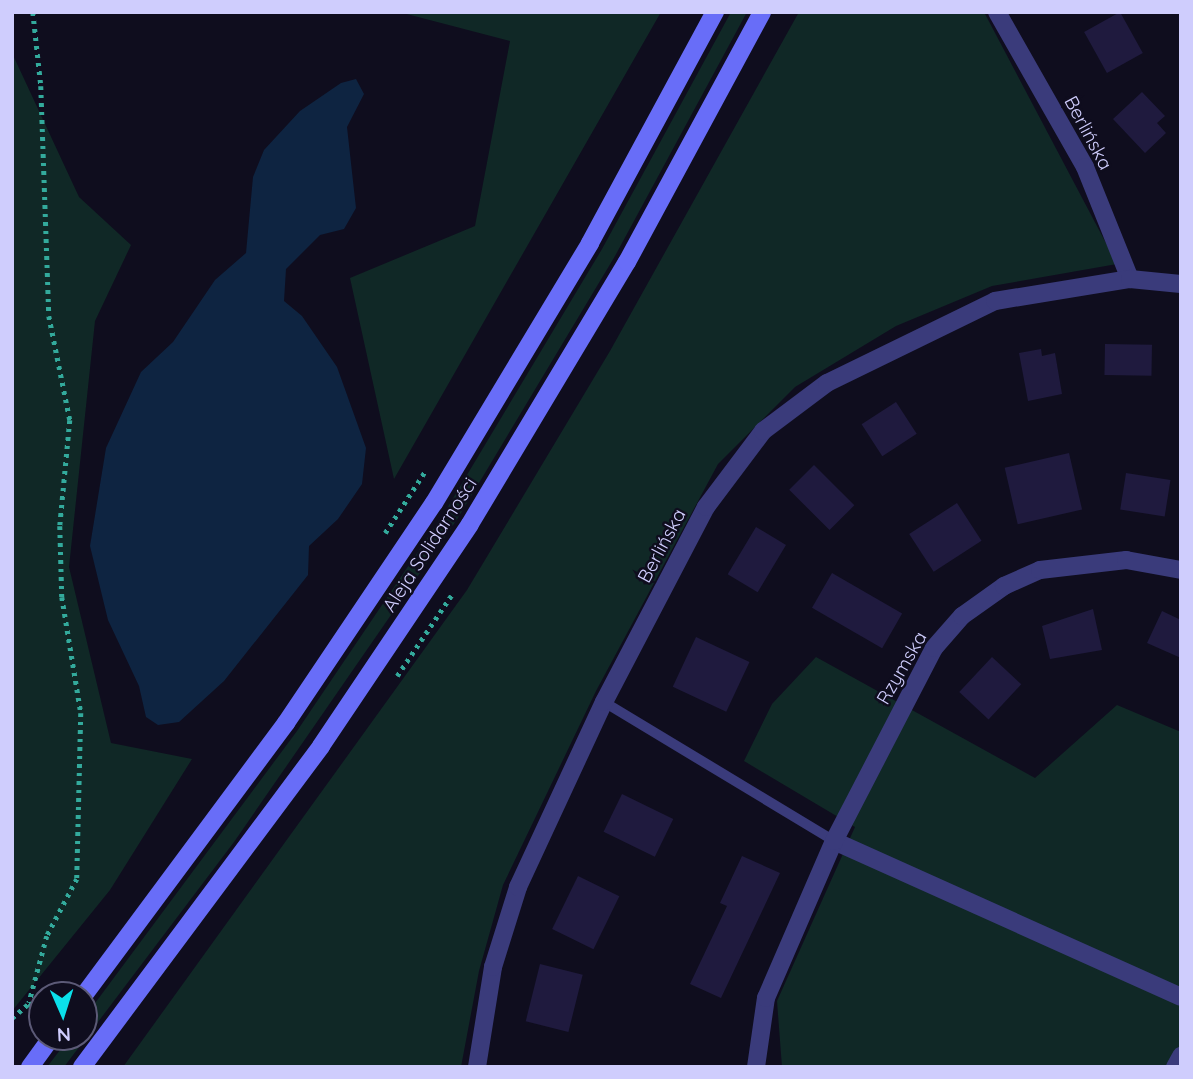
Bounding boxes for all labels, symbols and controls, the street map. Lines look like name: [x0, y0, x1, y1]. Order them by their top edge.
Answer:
street label: Berlińska: [1059, 92, 1117, 174]
street label: Aleja Solidarności: [378, 474, 482, 616]
street label: Berlińska: [633, 505, 691, 587]
street label: Rzymska: [872, 627, 932, 709]
north arrow: [28, 981, 98, 1051]
text: N: [56, 1023, 72, 1047]

